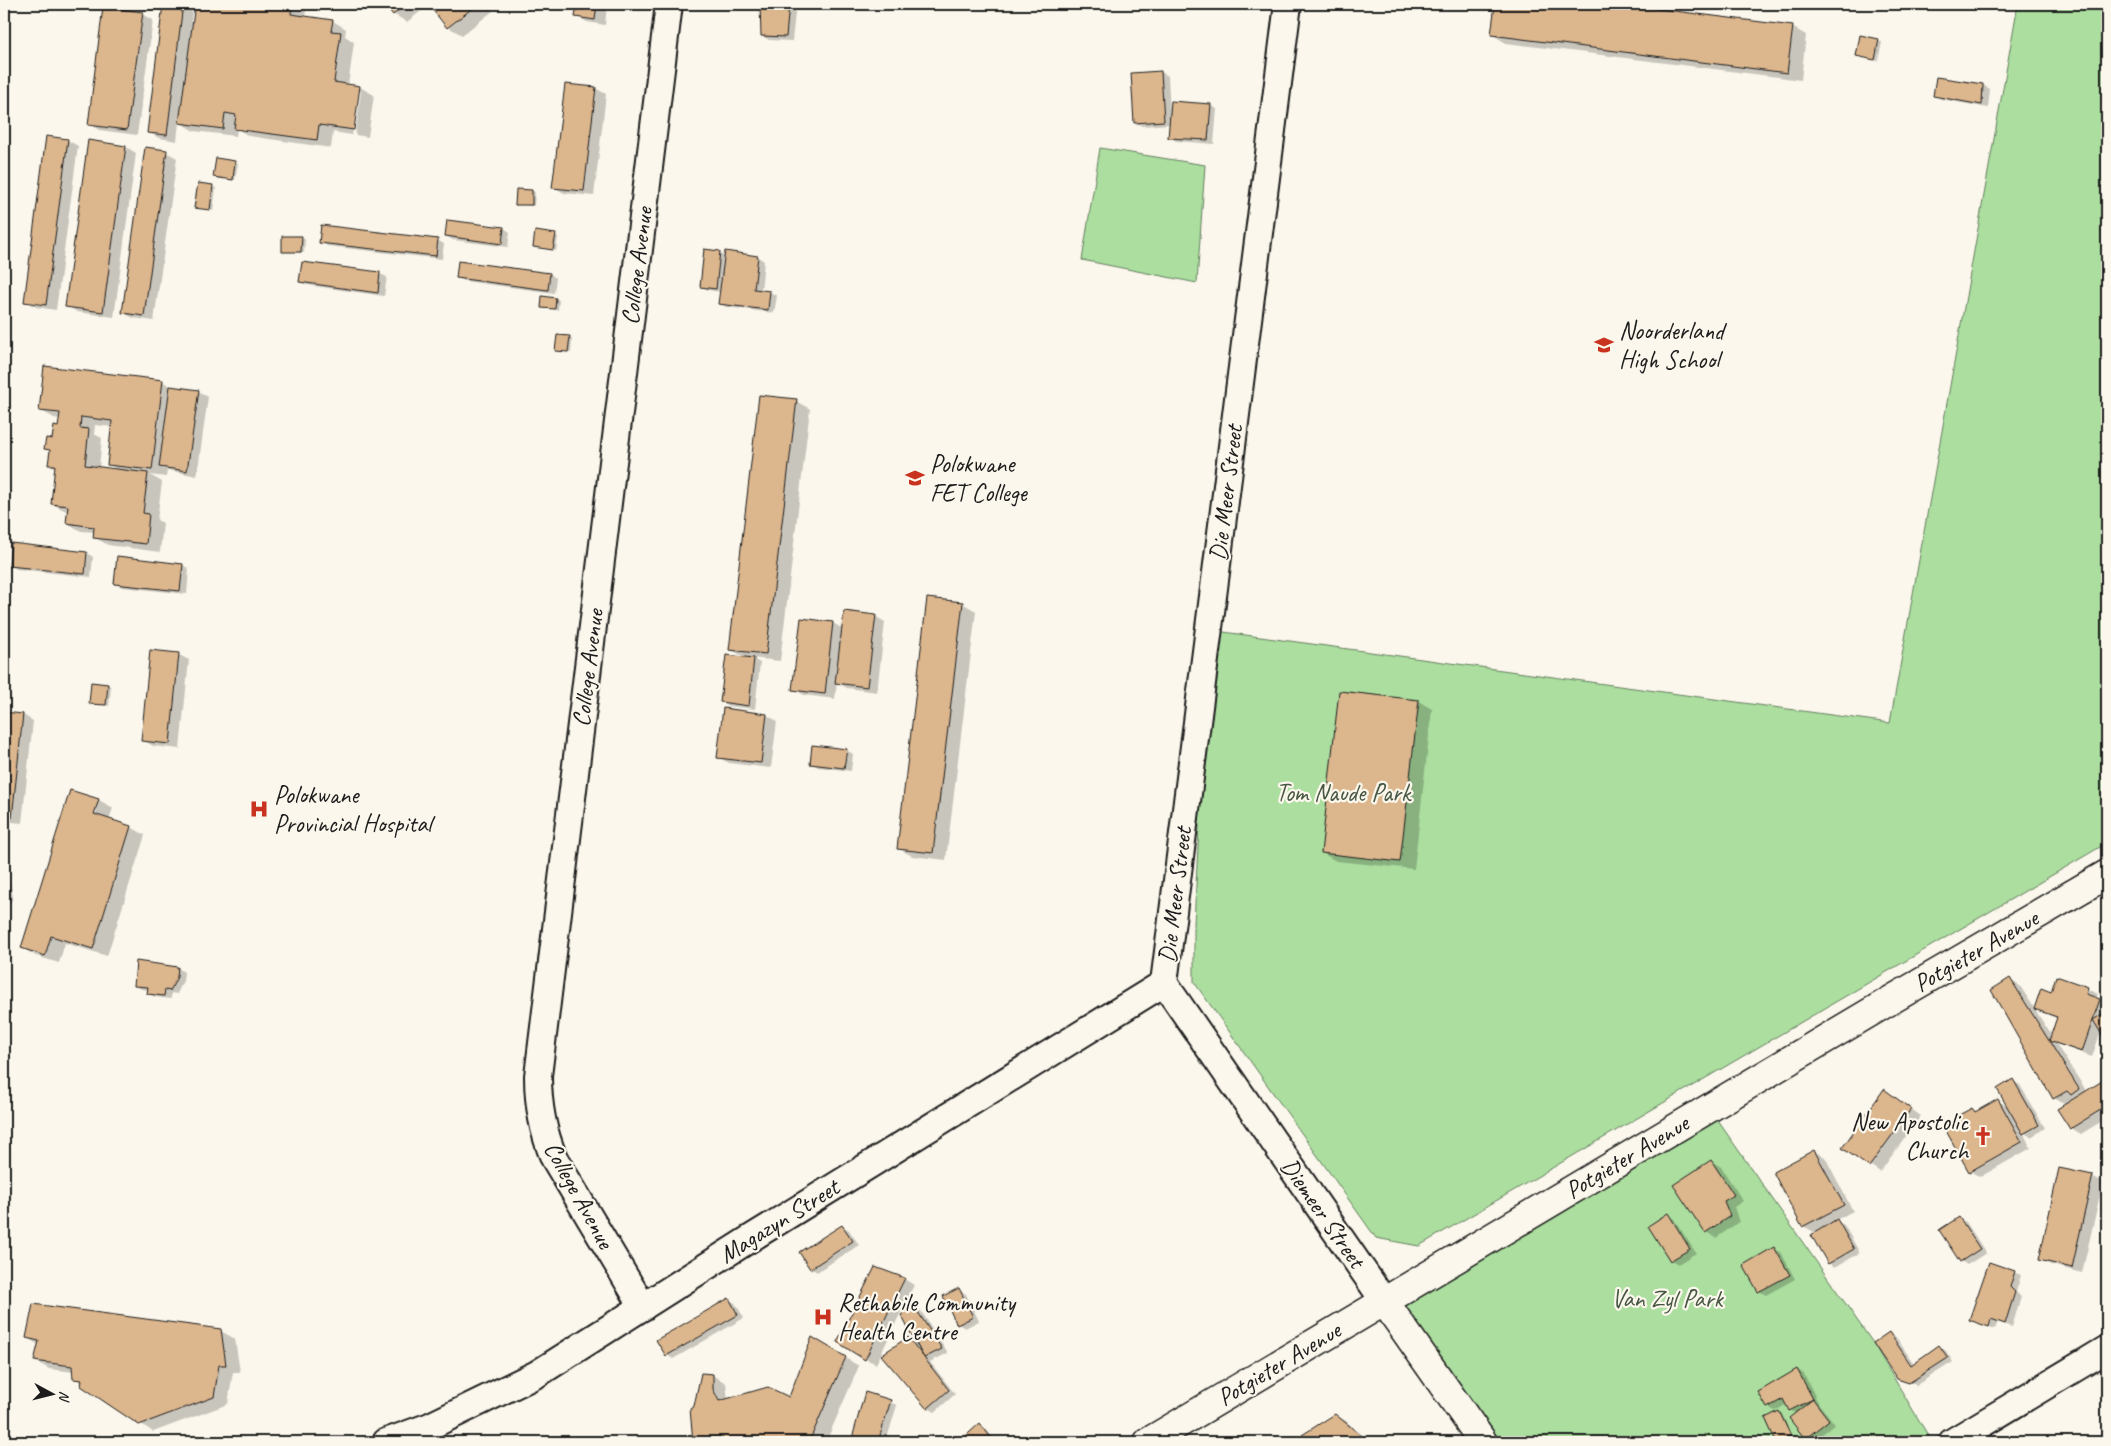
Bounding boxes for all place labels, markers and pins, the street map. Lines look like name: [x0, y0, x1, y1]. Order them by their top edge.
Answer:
place label: Noorderland High School: [1619, 315, 1727, 376]
school or university icon: Noorderland High School: [1593, 334, 1615, 356]
place label: Polokwane FET College: [930, 448, 1028, 509]
school or university icon: Polokwane FET College: [904, 467, 926, 489]
place label: Polokwane Provincial Hospital: [274, 779, 436, 840]
hospital icon: Polokwane Provincial Hospital: [248, 798, 270, 820]
place label: New Apostolic Church: [1851, 1106, 1969, 1167]
church icon: New Apostolic Church: [1972, 1125, 1994, 1147]
place label: Rethabile Community Health Centre: [838, 1287, 1017, 1348]
hospital icon: Rethabile Community Health Centre: [812, 1306, 834, 1328]

